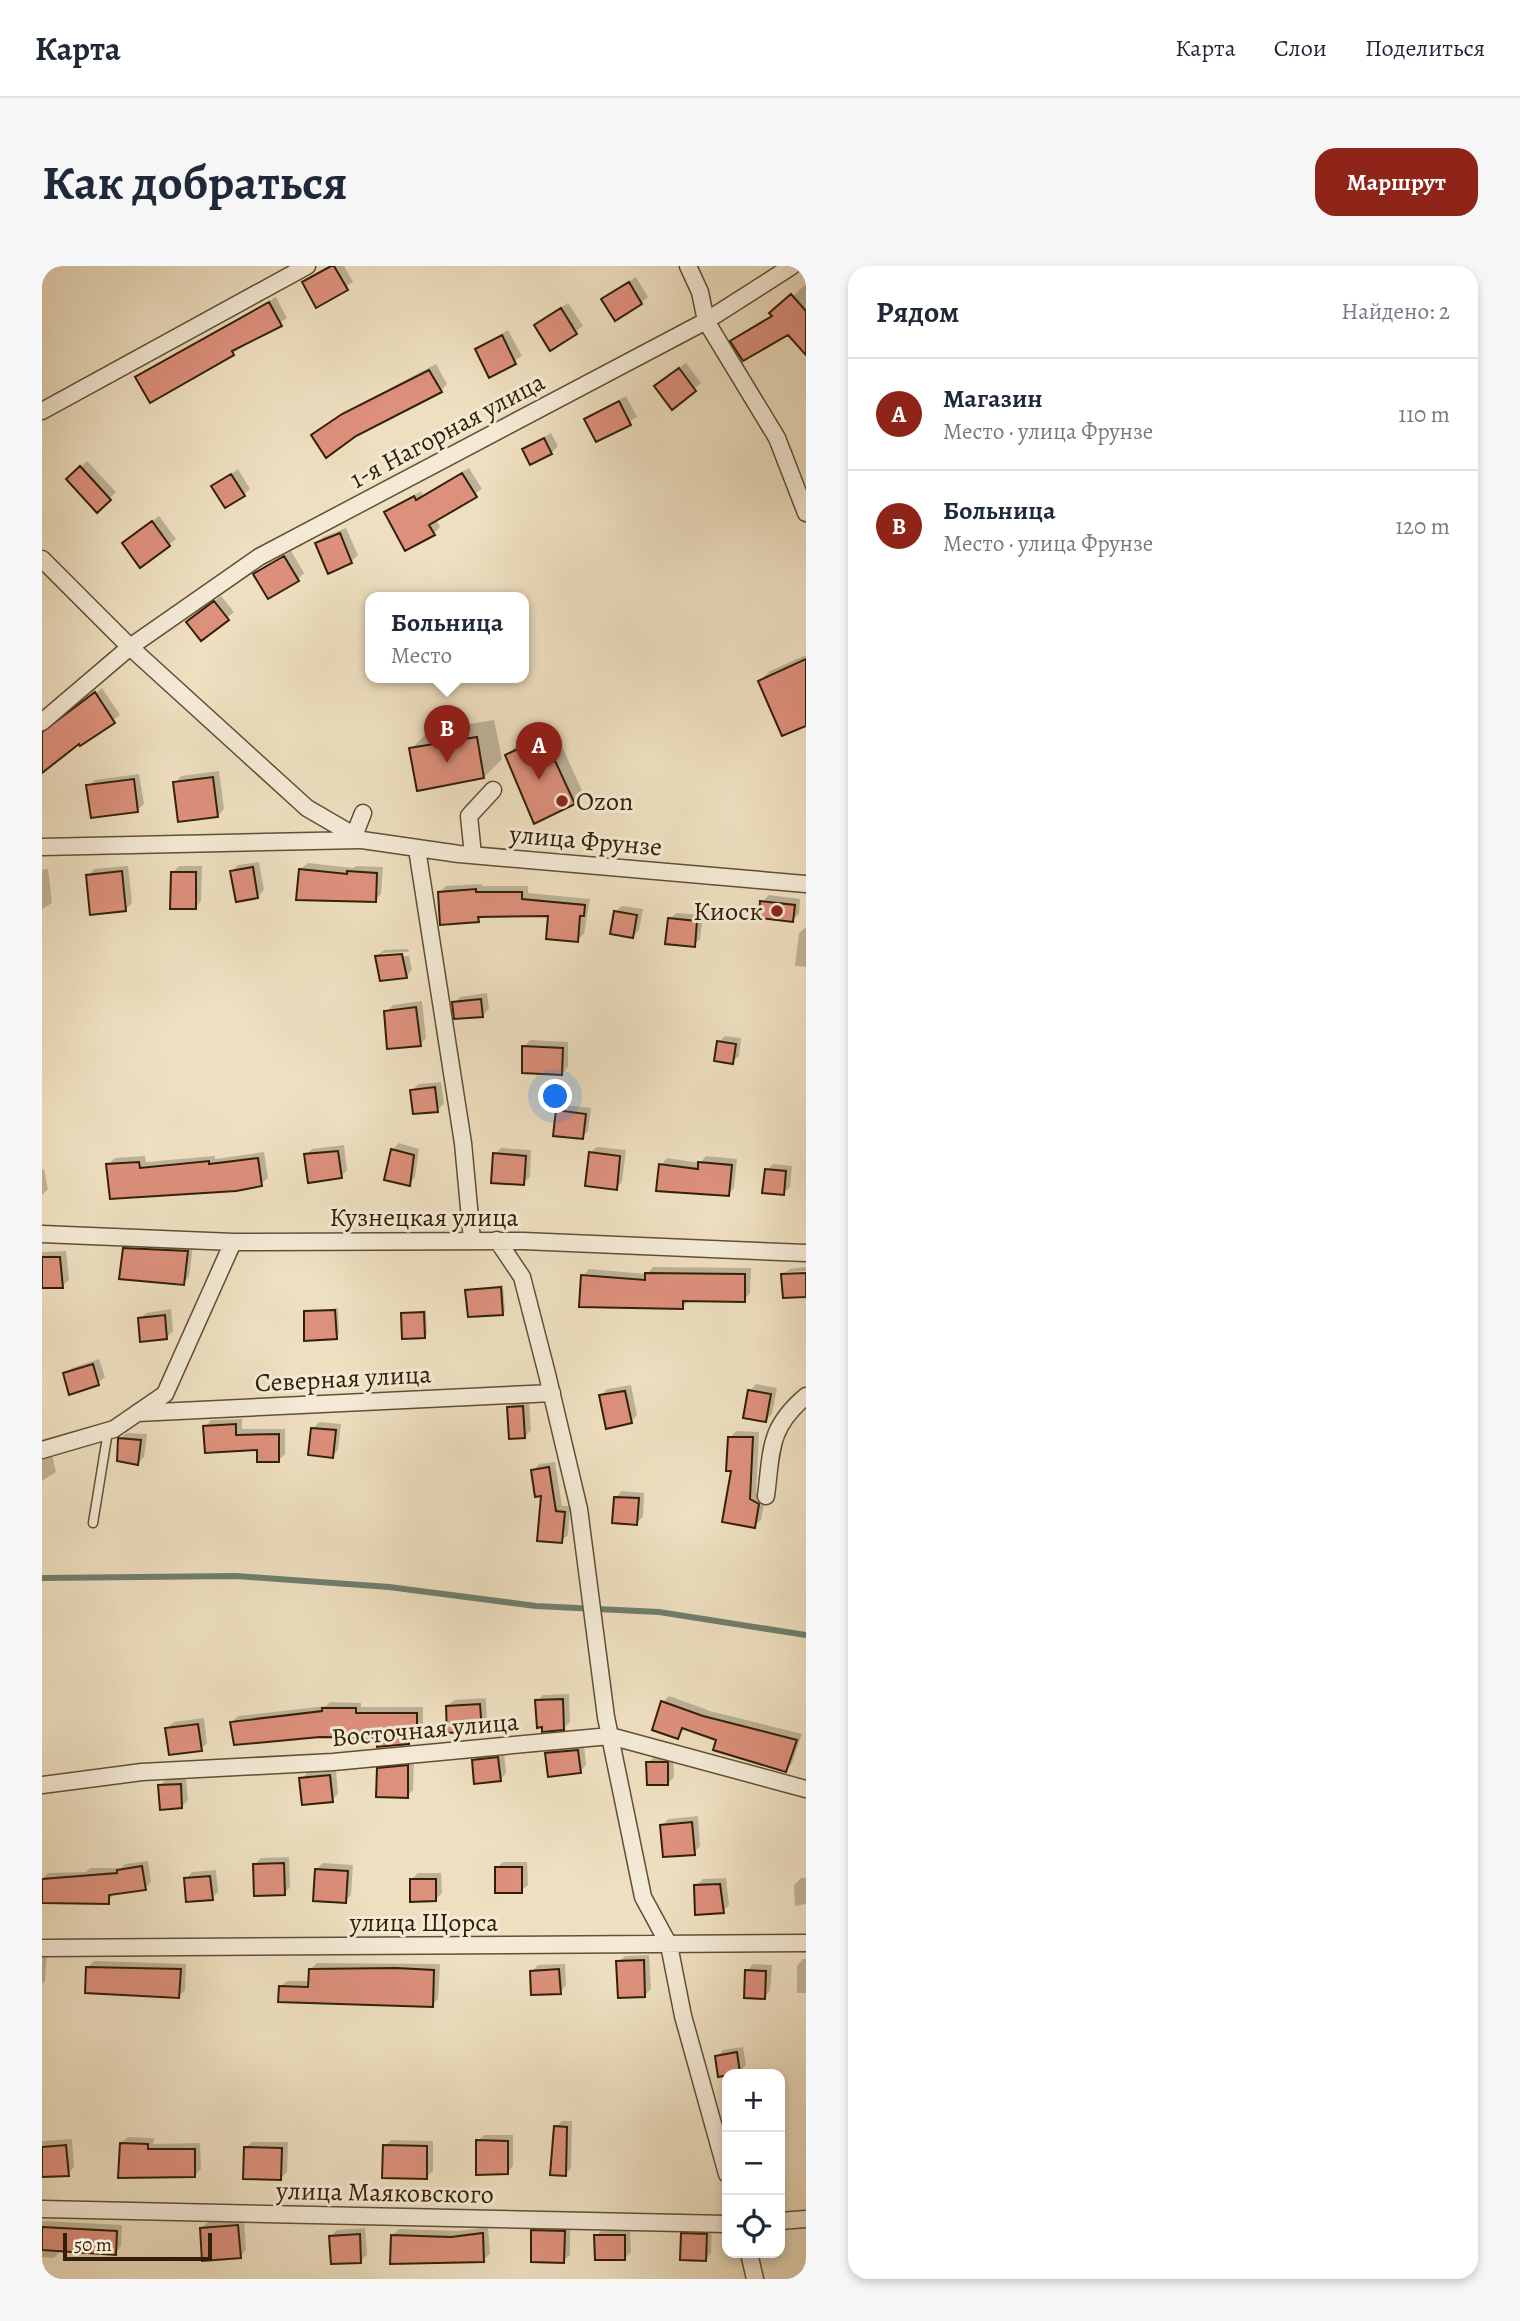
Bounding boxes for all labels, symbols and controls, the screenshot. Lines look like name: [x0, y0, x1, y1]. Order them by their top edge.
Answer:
text: Карта: [35, 26, 121, 71]
text: Карта: [1175, 32, 1236, 64]
text: Слои: [1274, 32, 1327, 64]
text: Поделиться: [1365, 32, 1485, 64]
button: Маршрут: [1315, 148, 1478, 216]
text: Как добраться: [42, 149, 348, 216]
text: Рядом: [876, 292, 959, 332]
text: Найдено: 2: [1341, 296, 1450, 327]
street label: 1-я Нагорная улица: [344, 364, 551, 497]
text: Магазин: [943, 381, 1043, 416]
text: A: [892, 399, 906, 430]
text: 110 m: [1398, 399, 1450, 430]
text: Место · улица Фрунзе: [943, 416, 1153, 447]
text: Больница: [943, 493, 1056, 528]
text: B: [892, 511, 906, 542]
text: 120 m: [1395, 511, 1450, 542]
text: Место · улица Фрунзе: [943, 528, 1153, 559]
popup: [365, 592, 529, 683]
text: Больница: [391, 605, 503, 640]
text: Место: [391, 640, 452, 671]
pin: B: [424, 705, 470, 763]
pin: A: [516, 722, 562, 780]
place label: Ozon: [576, 784, 633, 819]
marker: Ozon: [554, 793, 570, 809]
street label: улица Фрунзе: [507, 816, 664, 865]
place label: Киоск: [693, 894, 763, 929]
marker: Киоск: [769, 903, 785, 919]
your location: [538, 1079, 572, 1113]
street label: Кузнецкая улица: [329, 1200, 519, 1235]
street label: Северная улица: [254, 1356, 432, 1401]
street label: Восточная улица: [330, 1704, 520, 1755]
street label: улица Щорса: [349, 1905, 498, 1940]
map controls: [722, 2069, 785, 2258]
button: +: [722, 2069, 785, 2132]
button: −: [722, 2132, 785, 2195]
street label: улица Маяковского: [275, 2173, 494, 2212]
button: locate: [722, 2195, 785, 2258]
scale bar: [63, 2230, 212, 2262]
text: 50 m: [74, 2232, 112, 2258]

